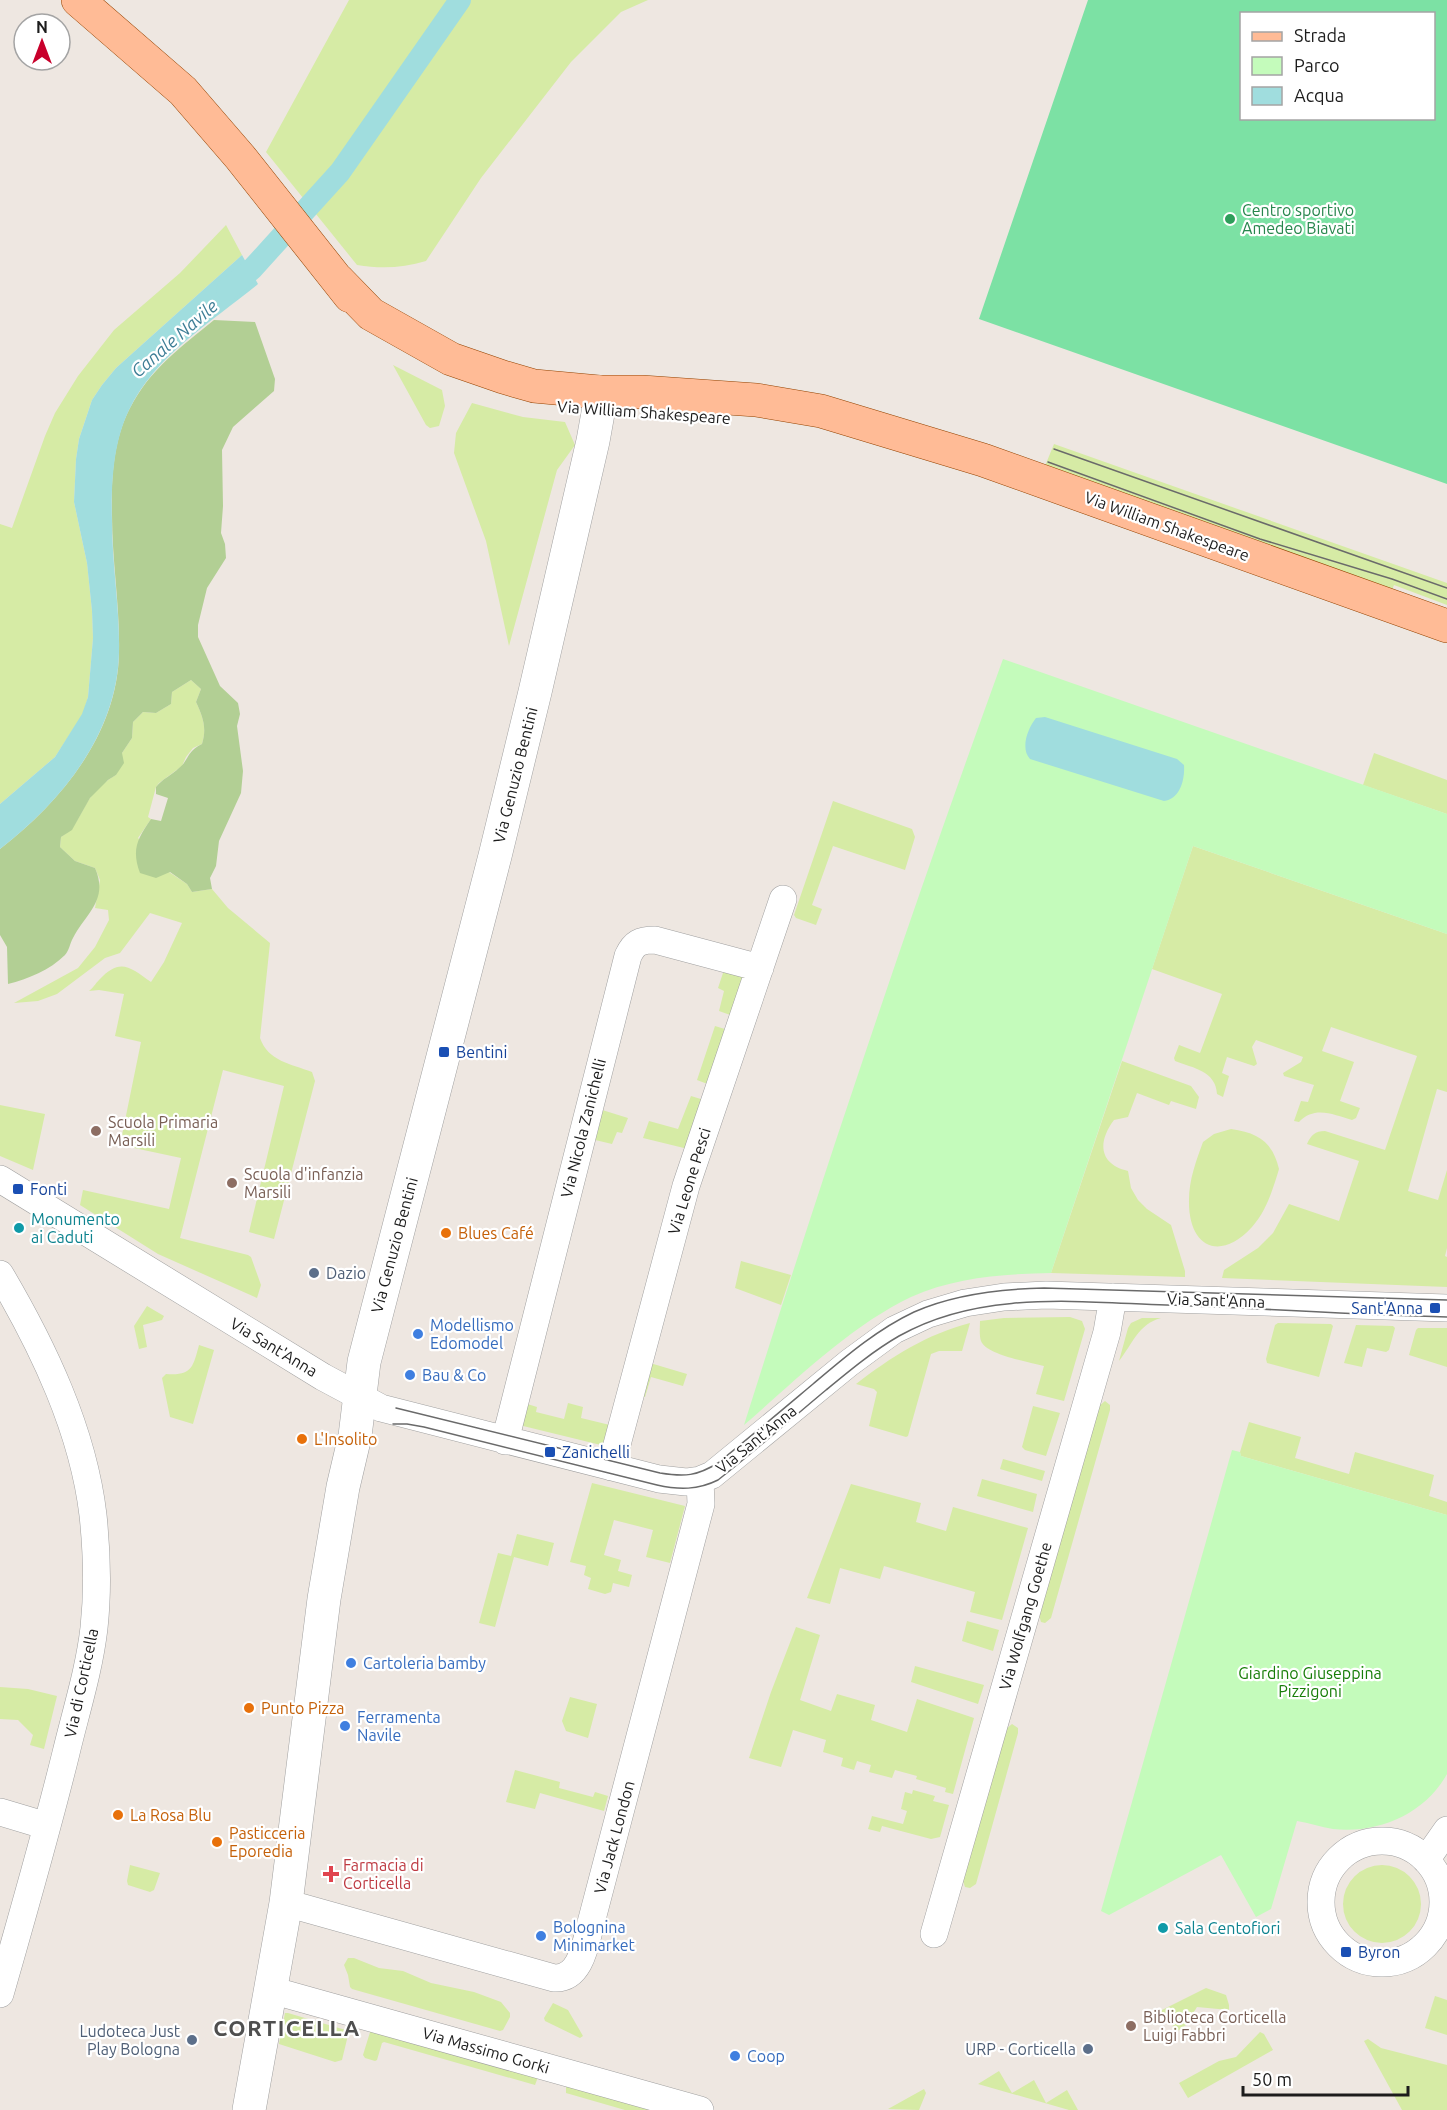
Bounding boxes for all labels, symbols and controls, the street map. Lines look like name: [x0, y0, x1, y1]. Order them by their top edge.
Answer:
north arrow: [12, 12, 72, 72]
legend: [1240, 12, 1435, 120]
text: N: [36, 18, 48, 36]
text: Strada: [1294, 25, 1346, 45]
text: Parco: [1294, 55, 1340, 75]
text: Acqua: [1294, 85, 1344, 105]
place label: Centro sportivo Amedeo Biavati: [1242, 201, 1355, 237]
marker: Centro sportivo Amedeo Biavati: [1223, 212, 1237, 226]
water label: Canale Navile: [127, 295, 221, 381]
street label: Via William Shakespeare: [557, 397, 731, 427]
street label: Via William Shakespeare: [1082, 488, 1252, 564]
street label: Via Genuzio Bentini: [489, 705, 541, 845]
place label: Bentini: [456, 1043, 507, 1061]
marker: Bentini: [437, 1045, 451, 1059]
street label: Via Nicola Zanichelli: [557, 1057, 609, 1199]
place label: Scuola Primaria Marsili: [108, 1113, 218, 1149]
marker: Scuola Primaria Marsili: [89, 1124, 103, 1138]
street label: Via Leone Pesci: [664, 1125, 714, 1237]
place label: Scuola d'infanzia Marsili: [244, 1165, 364, 1201]
street label: Via Genuzio Bentini: [367, 1175, 421, 1315]
marker: Scuola d'infanzia Marsili: [225, 1176, 239, 1190]
place label: Fonti: [30, 1180, 67, 1198]
marker: Fonti: [11, 1182, 25, 1196]
place label: Monumento ai Caduti: [31, 1210, 120, 1246]
marker: Monumento ai Caduti: [12, 1221, 26, 1235]
place label: Blues Café: [458, 1224, 534, 1242]
marker: Blues Café: [439, 1226, 453, 1240]
place label: Dazio: [326, 1264, 366, 1282]
marker: Dazio: [307, 1266, 321, 1280]
street label: Via Sant'Anna: [1167, 1289, 1265, 1311]
place label: Sant'Anna: [1351, 1299, 1423, 1317]
marker: Sant'Anna: [1428, 1301, 1442, 1315]
street label: Via Sant'Anna: [227, 1314, 321, 1380]
place label: Modellismo Edomodel: [430, 1316, 514, 1352]
marker: Modellismo Edomodel: [411, 1327, 425, 1341]
place label: Bau & Co: [422, 1366, 486, 1384]
marker: Bau & Co: [403, 1368, 417, 1382]
street label: Via Sant'Anna: [712, 1401, 800, 1477]
place label: L'Insolito: [314, 1430, 377, 1448]
marker: L'Insolito: [295, 1432, 309, 1446]
place label: Zanichelli: [562, 1443, 630, 1461]
marker: Zanichelli: [543, 1445, 557, 1459]
street label: Via Wolfgang Goethe: [995, 1540, 1055, 1692]
street label: Via di Corticella: [61, 1627, 101, 1739]
place label: Cartoleria bamby: [363, 1654, 486, 1672]
marker: Cartoleria bamby: [344, 1656, 358, 1670]
park label: Giardino Giuseppina Pizzigoni: [1238, 1664, 1382, 1700]
place label: Punto Pizza: [261, 1699, 345, 1717]
marker: Punto Pizza: [242, 1701, 256, 1715]
place label: Ferramenta Navile: [357, 1708, 441, 1744]
marker: Ferramenta Navile: [338, 1719, 352, 1733]
street label: Via Jack London: [590, 1779, 638, 1895]
place label: La Rosa Blu: [130, 1806, 212, 1824]
marker: La Rosa Blu: [111, 1808, 125, 1822]
place label: Pasticceria Eporedia: [229, 1824, 306, 1860]
marker: Pasticceria Eporedia: [210, 1835, 224, 1849]
place label: Farmacia di Corticella: [343, 1856, 424, 1892]
marker: Farmacia di Corticella: [324, 1867, 338, 1881]
place label: Bolognina Minimarket: [553, 1918, 636, 1954]
place label: Sala Centofiori: [1175, 1919, 1280, 1937]
marker: Sala Centofiori: [1156, 1921, 1170, 1935]
marker: Bolognina Minimarket: [534, 1929, 548, 1943]
place label: Byron: [1358, 1943, 1400, 1961]
marker: Byron: [1339, 1945, 1353, 1959]
place label: Biblioteca Corticella Luigi Fabbri: [1143, 2008, 1286, 2044]
district label: CORTICELLA: [213, 2015, 361, 2040]
marker: Biblioteca Corticella Luigi Fabbri: [1124, 2019, 1138, 2033]
place label: Ludoteca Just Play Bologna: [79, 2022, 181, 2058]
street label: Via Massimo Gorki: [420, 2023, 552, 2077]
marker: Ludoteca Just Play Bologna: [185, 2033, 199, 2047]
place label: URP - Corticella: [965, 2040, 1076, 2058]
marker: URP - Corticella: [1081, 2042, 1095, 2056]
place label: Coop: [747, 2047, 785, 2065]
marker: Coop: [728, 2049, 742, 2063]
scale bar: [1243, 2059, 1408, 2097]
text: 50 m: [1252, 2069, 1292, 2089]

